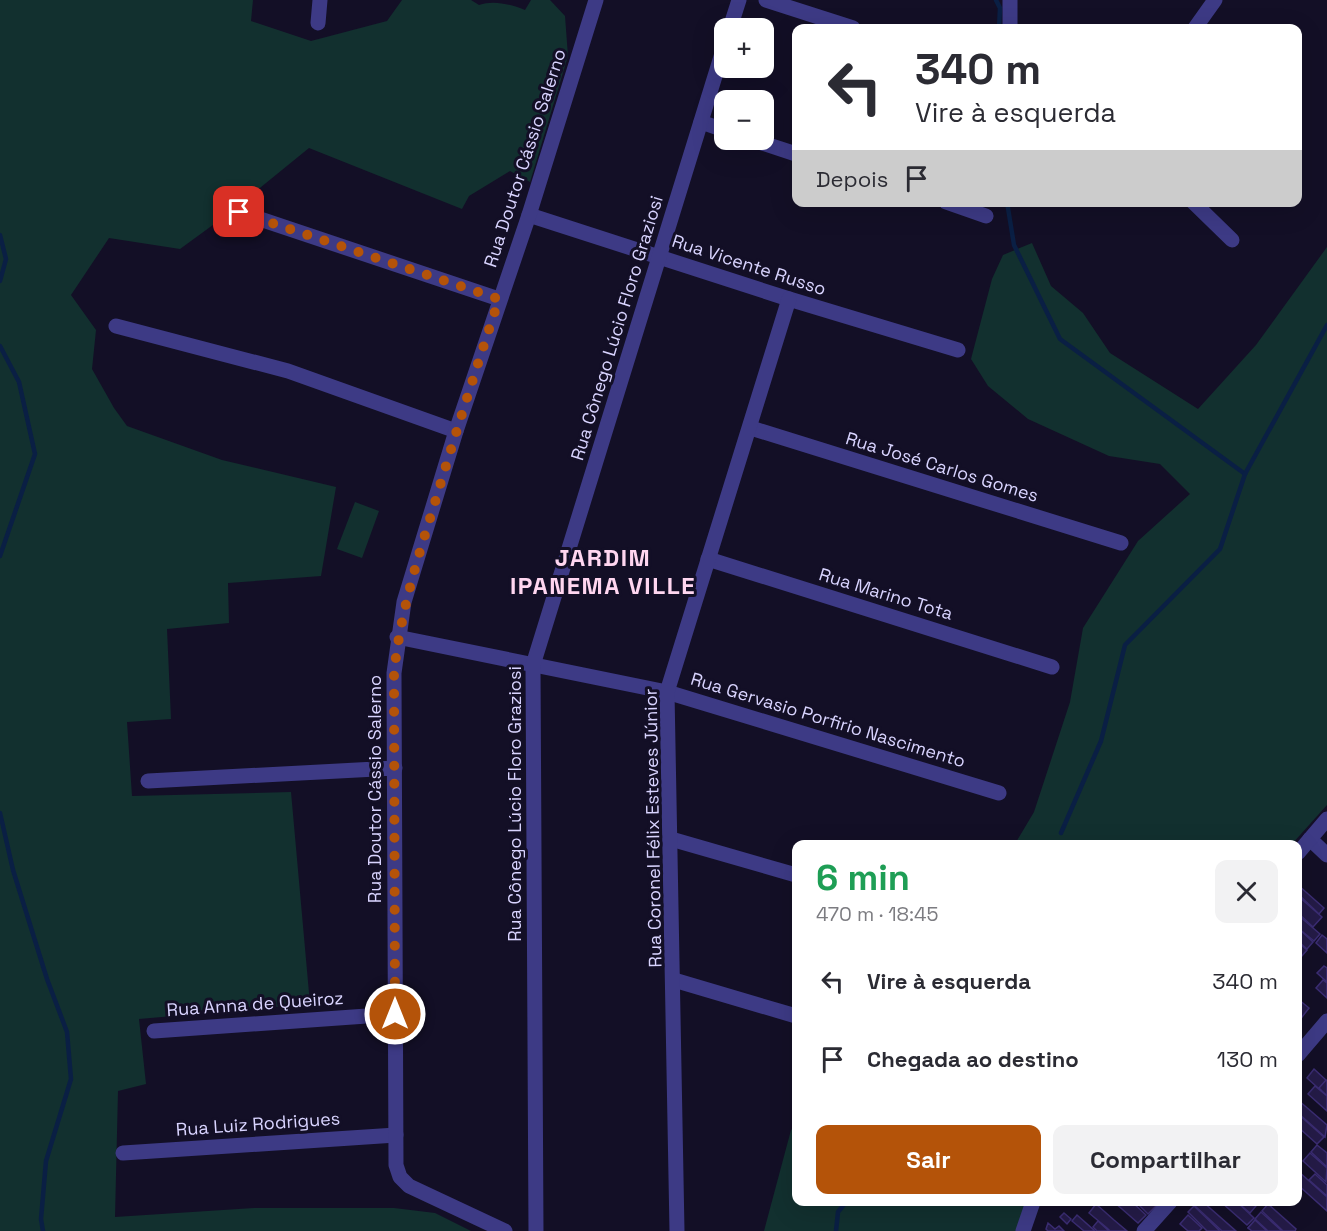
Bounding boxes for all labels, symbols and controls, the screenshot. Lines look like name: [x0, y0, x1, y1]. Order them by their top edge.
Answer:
map controls: [714, 18, 774, 150]
button: +: [714, 18, 774, 78]
text: 340 m: [915, 43, 1041, 96]
street label: Rua Doutor Cássio Salerno: [478, 46, 571, 270]
icon: left: [816, 48, 894, 126]
button: −: [714, 90, 774, 150]
text: Vire à esquerda: [915, 95, 1116, 130]
icon: arrive: [900, 162, 933, 195]
text: Depois: [816, 165, 888, 193]
pin: [213, 186, 264, 237]
street label: Rua Cônego Lúcio Floro Graziosi: [565, 193, 668, 463]
icon: arrive: [222, 195, 255, 228]
street label: Rua Vicente Russo: [669, 229, 829, 300]
street label: Rua José Carlos Gomes: [843, 426, 1041, 507]
district label: JARDIM IPANEMA VILLE: [510, 542, 696, 601]
street label: Rua Marino Tota: [816, 562, 956, 625]
street label: Rua Cônego Lúcio Floro Graziosi: [503, 666, 526, 942]
street label: Rua Gervasio Porfirio Nascimento: [688, 667, 968, 772]
street label: Rua Doutor Cássio Salerno: [363, 675, 386, 903]
street label: Rua Coronel Félix Esteves Júnior: [639, 688, 666, 968]
text: 6 min: [816, 855, 910, 901]
button: close: [1215, 860, 1278, 923]
text: 470 m · 18:45: [816, 901, 939, 927]
icon: left: [816, 965, 849, 998]
text: Vire à esquerda: [867, 967, 1031, 995]
text: 340 m: [1212, 967, 1278, 995]
position arrow: [363, 982, 427, 1046]
street label: Rua Anna de Queiroz: [166, 986, 344, 1021]
icon: arrive: [816, 1043, 849, 1076]
text: Chegada ao destino: [867, 1045, 1079, 1073]
text: 130 m: [1217, 1045, 1278, 1073]
street label: Rua Luiz Rodrigues: [175, 1106, 341, 1141]
button: Sair: [816, 1125, 1041, 1194]
button: Compartilhar: [1053, 1125, 1278, 1194]

